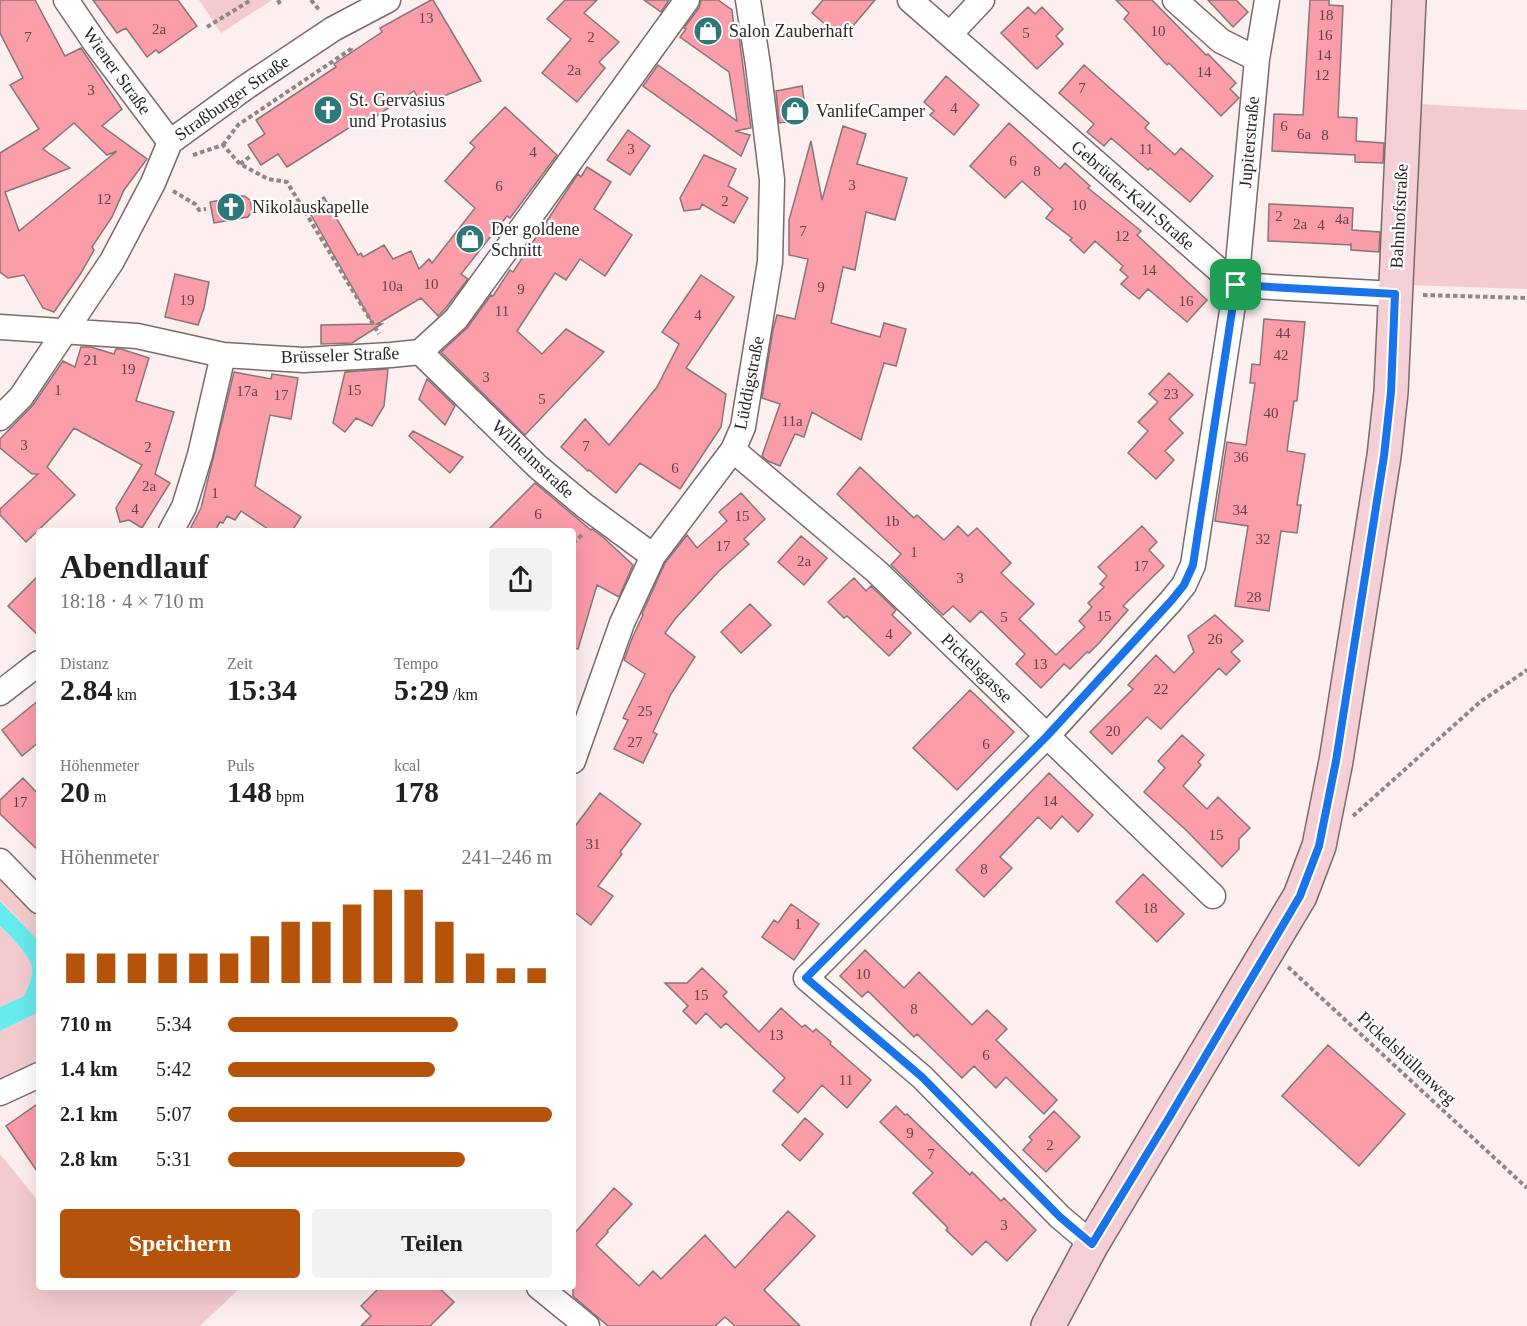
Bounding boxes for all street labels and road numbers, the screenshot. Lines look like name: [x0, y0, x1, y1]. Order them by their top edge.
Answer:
street label: Wiener Straße: [79, 24, 155, 118]
street label: Straßburger Straße: [171, 51, 293, 145]
street label: Jupiterstraße: [1235, 95, 1263, 189]
street label: Gebrüder-Kall-Straße: [1067, 136, 1199, 254]
street label: Bahnhofstraße: [1386, 163, 1412, 269]
street label: Lüddigstraße: [730, 334, 768, 432]
street label: Brüsseler Straße: [280, 343, 400, 367]
street label: Wilhelmstraße: [488, 416, 578, 502]
street label: Pickelsgasse: [937, 629, 1017, 707]
street label: Pickelshüllenweg: [1354, 1007, 1460, 1109]

